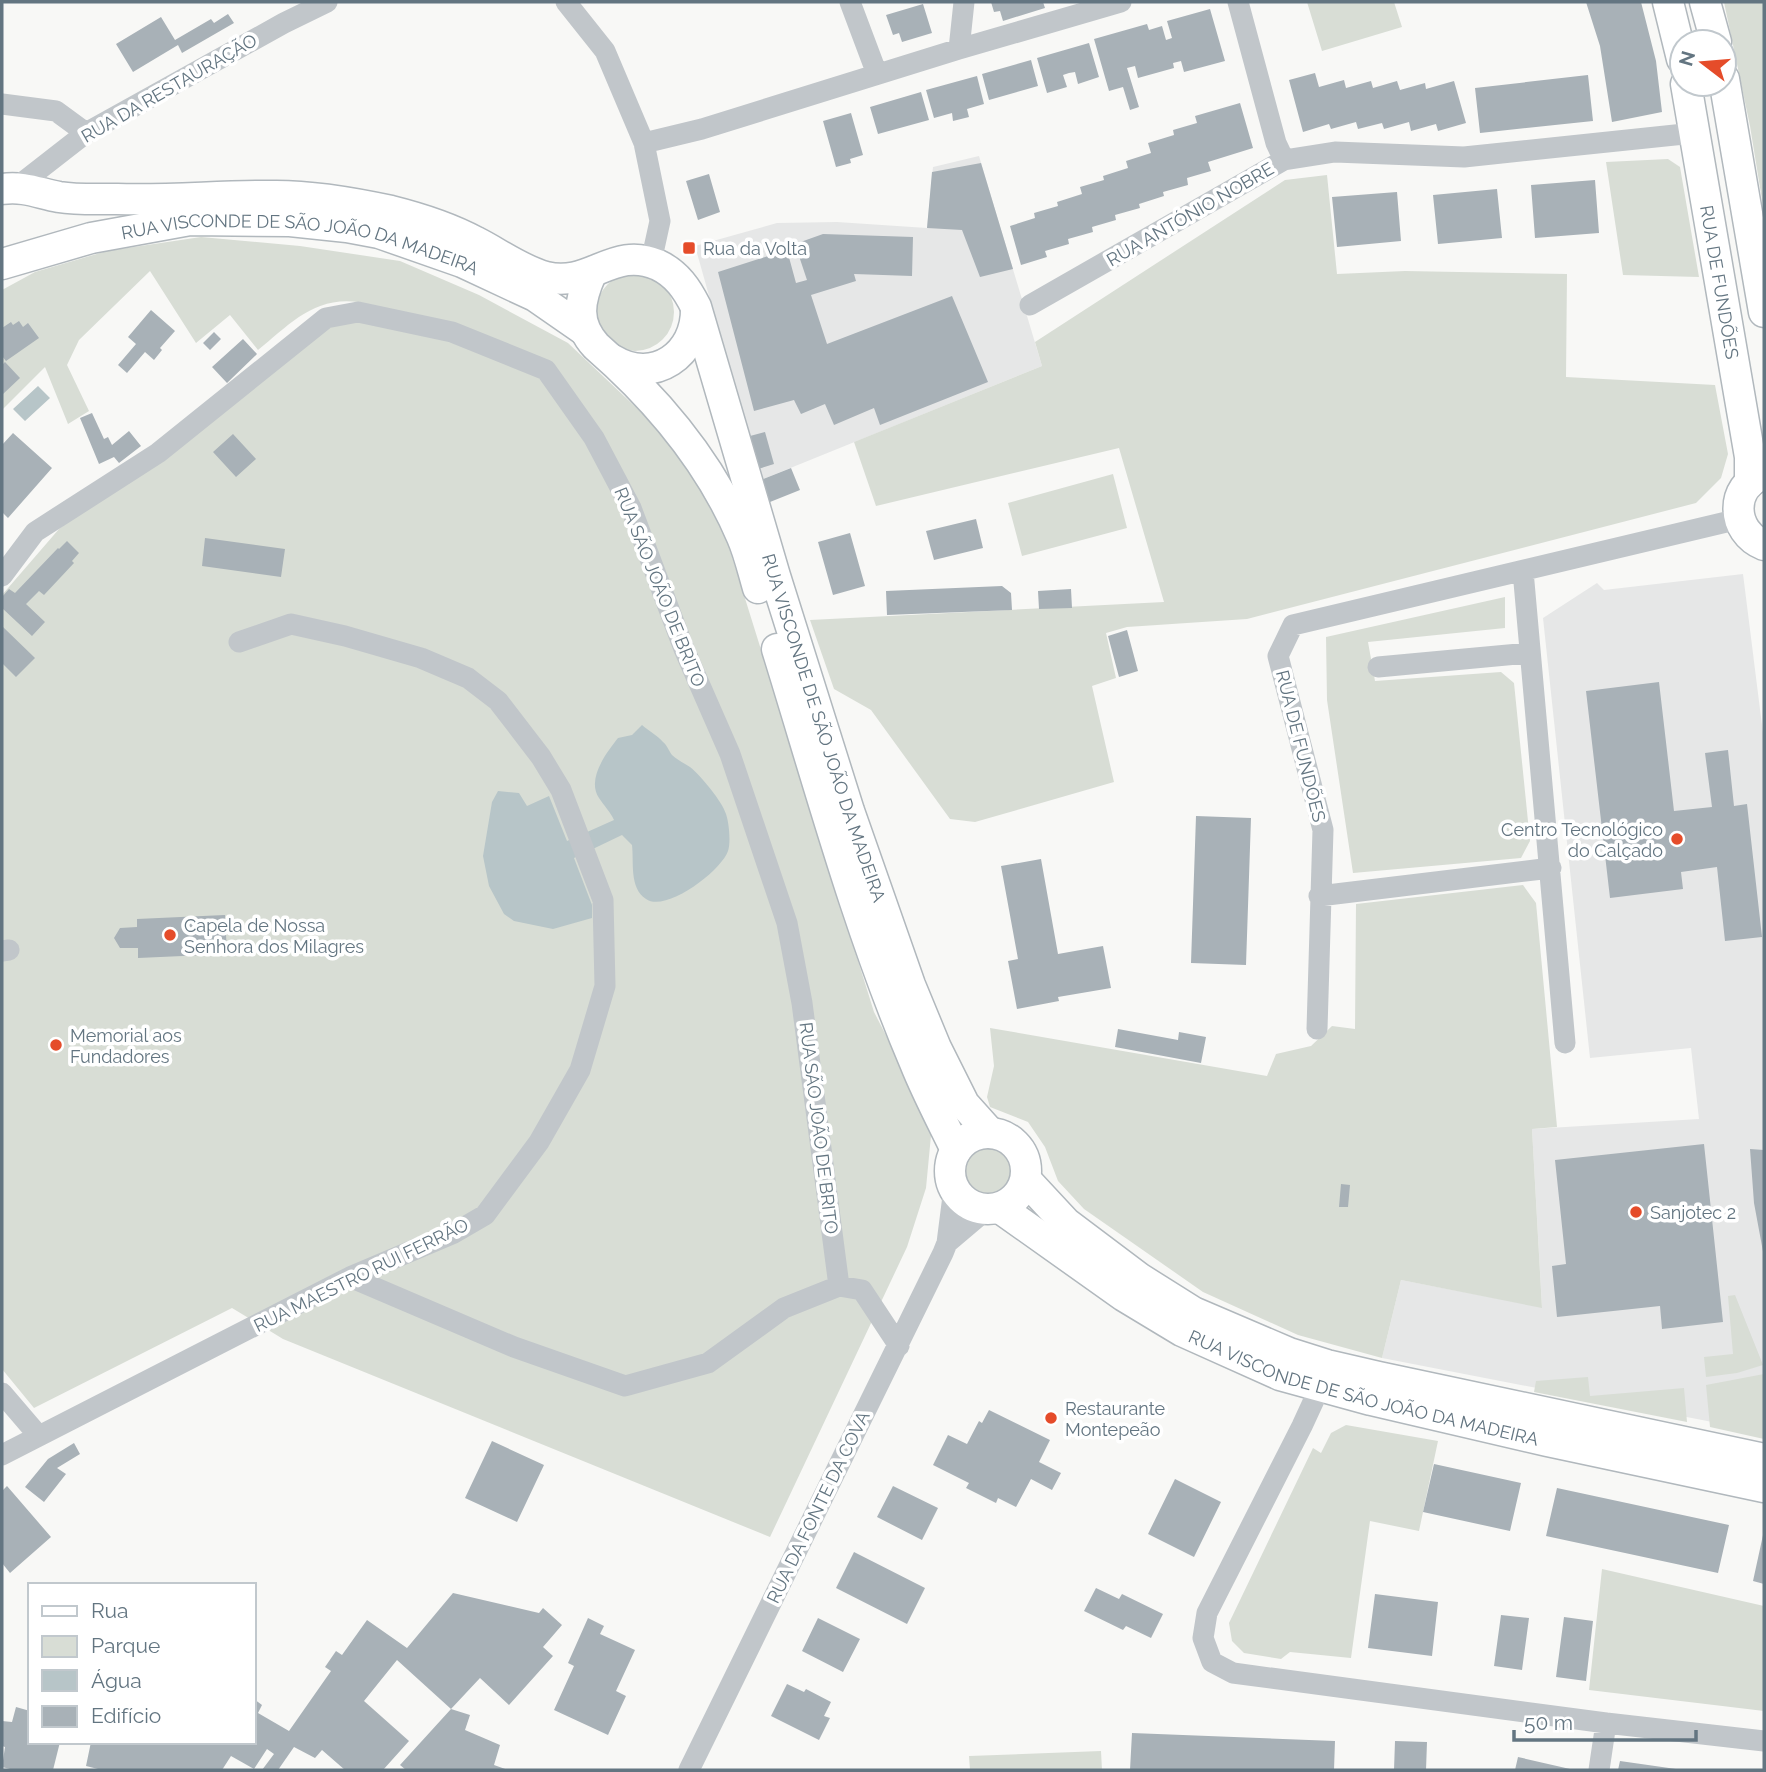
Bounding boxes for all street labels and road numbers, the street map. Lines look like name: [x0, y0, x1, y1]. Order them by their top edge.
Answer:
street label: RUA DA RESTAURAÇÃO: [78, 29, 260, 147]
street label: RUA ANTÓNIO NOBRE: [1102, 157, 1277, 270]
street label: RUA DE FUNDÕES: [1696, 204, 1744, 361]
street label: RUA VISCONDE DE SÃO JOÃO DA MADEIRA: [119, 209, 482, 279]
street label: RUA SÃO JOÃO DE BRITO: [610, 484, 710, 690]
street label: RUA VISCONDE DE SÃO JOÃO DA MADEIRA: [758, 551, 891, 905]
street label: RUA DE FUNDÕES: [1272, 668, 1330, 824]
street label: RUA SÃO JOÃO DE BRITO: [796, 1021, 842, 1235]
street label: RUA MAESTRO RUI FERRÃO: [250, 1214, 472, 1336]
street label: RUA VISCONDE DE SÃO JOÃO DA MADEIRA: [1186, 1325, 1541, 1449]
street label: RUA DA FONTE DA COVA: [762, 1408, 874, 1606]

